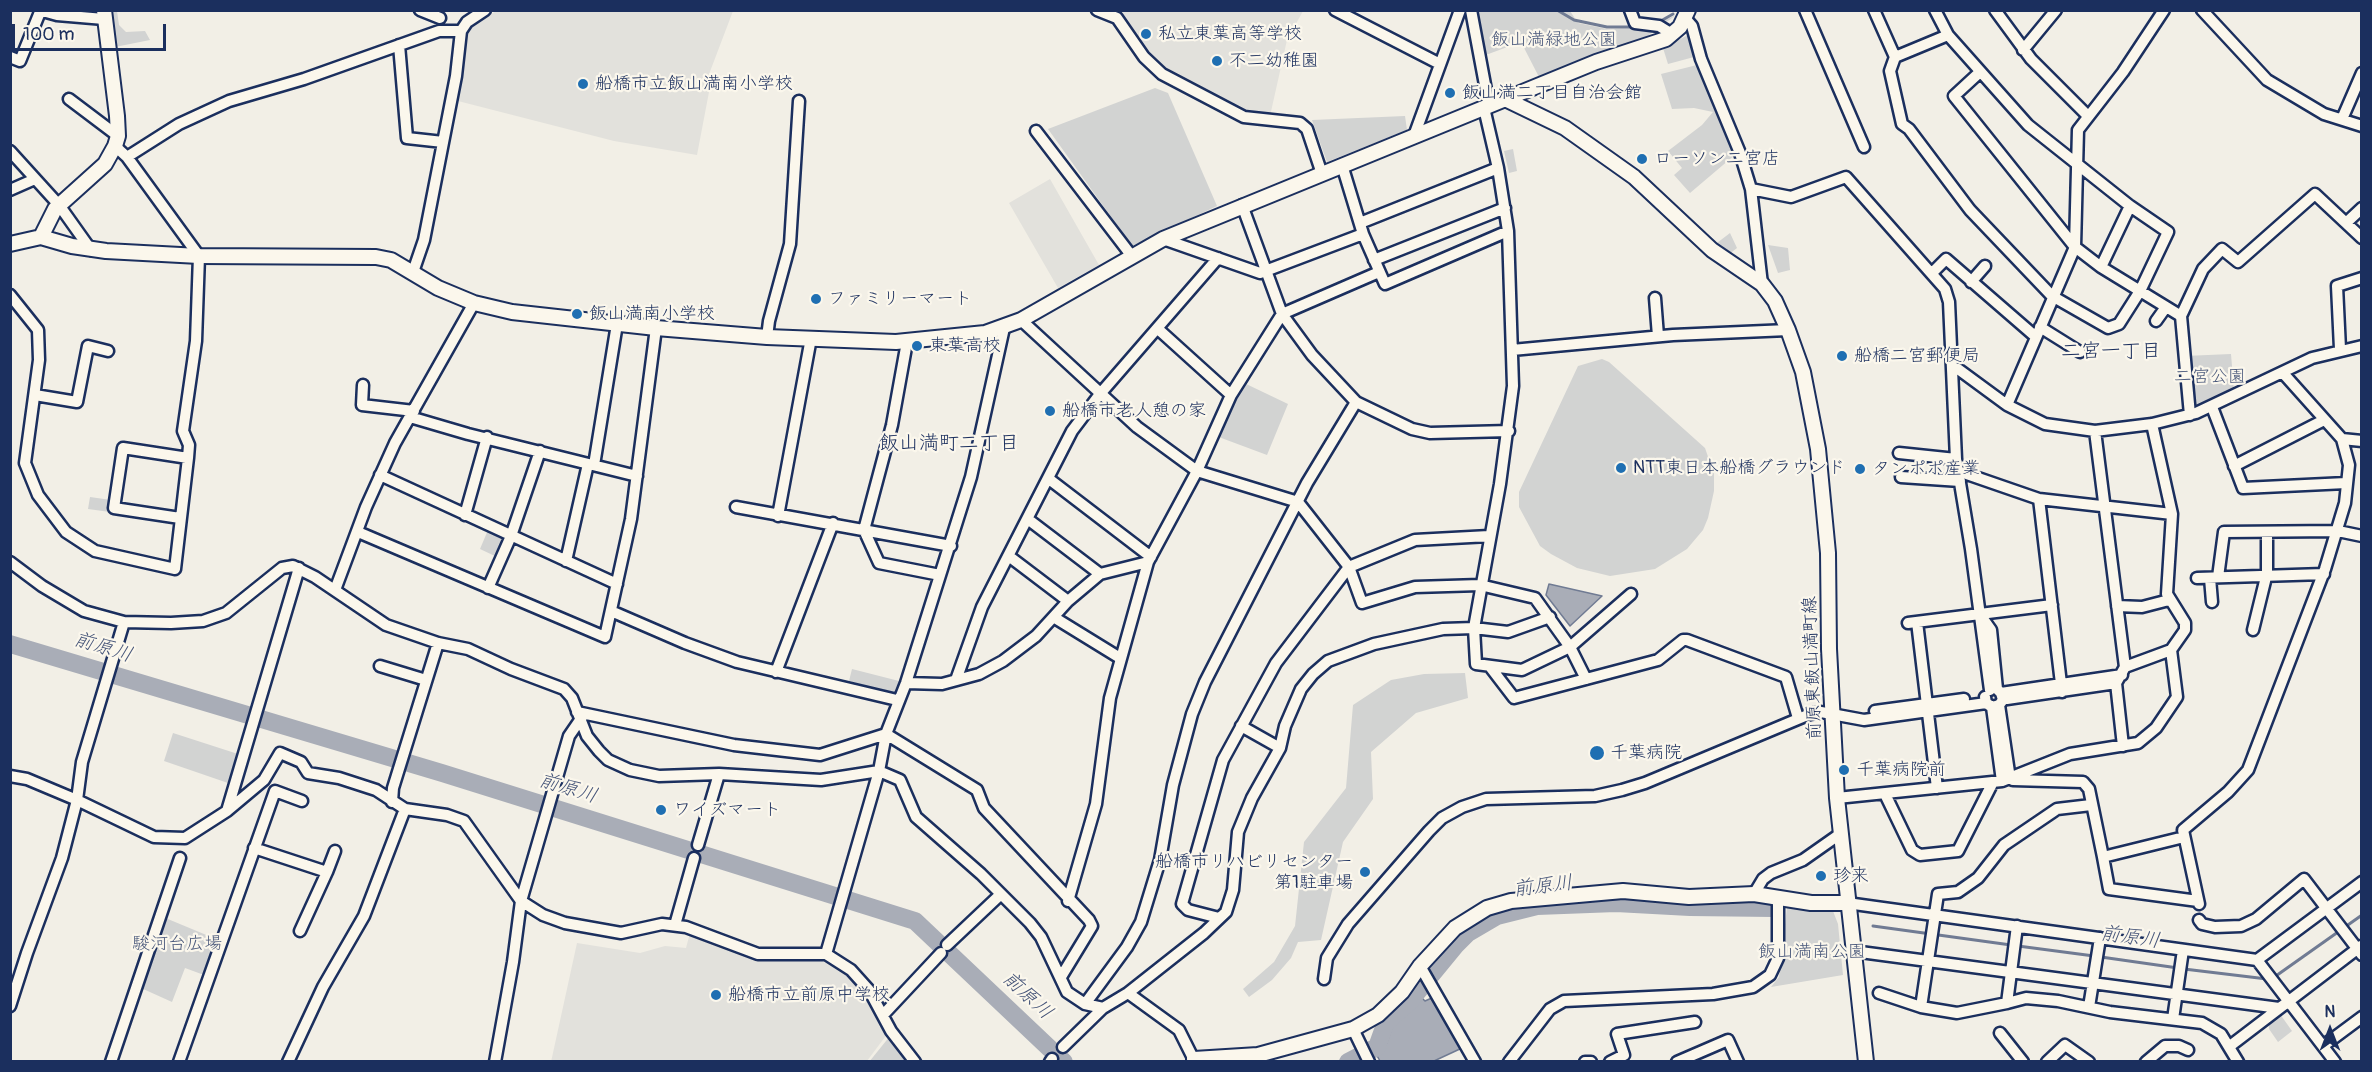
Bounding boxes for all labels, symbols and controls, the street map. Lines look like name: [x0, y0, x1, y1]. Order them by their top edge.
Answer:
scale bar: [15, 12, 170, 50]
text: 100 m: [23, 23, 75, 46]
place label: 私立東葉高等学校: [1158, 23, 1302, 45]
marker: 私立東葉高等学校: [1139, 27, 1153, 41]
park label: 飯山満緑地公園: [1491, 29, 1617, 51]
place label: 不二幼稚園: [1229, 50, 1319, 72]
marker: 不二幼稚園: [1210, 54, 1224, 68]
place label: 船橋市立飯山満南小学校: [595, 73, 793, 95]
marker: 船橋市立飯山満南小学校: [576, 77, 590, 91]
place label: 飯山満二丁目自治会館: [1462, 82, 1642, 104]
marker: 飯山満二丁目自治会館: [1443, 86, 1457, 100]
place label: ローソン二宮店: [1654, 148, 1780, 170]
marker: ローソン二宮店: [1635, 152, 1649, 166]
place label: ファミリーマート: [828, 288, 972, 310]
marker: ファミリーマート: [809, 292, 823, 306]
place label: 飯山満南小学校: [589, 303, 715, 325]
marker: 飯山満南小学校: [570, 307, 584, 321]
place label: 東葉高校: [929, 335, 1001, 357]
marker: 東葉高校: [910, 339, 924, 353]
district label: 二宮一丁目: [2061, 340, 2161, 364]
place label: 船橋二宮郵便局: [1854, 345, 1980, 367]
marker: 船橋二宮郵便局: [1835, 349, 1849, 363]
park label: 二宮公園: [2174, 366, 2246, 388]
place label: 船橋市老人憩の家: [1062, 400, 1206, 422]
marker: 船橋市老人憩の家: [1043, 404, 1057, 418]
district label: 飯山満町二丁目: [879, 432, 1019, 456]
place label: NTT東日本船橋グラウンド: [1633, 457, 1845, 479]
place label: タンポポ産業: [1872, 458, 1980, 480]
marker: NTT東日本船橋グラウンド: [1614, 461, 1628, 475]
marker: タンポポ産業: [1853, 462, 1867, 476]
street label: 前原東飯山満町線: [1800, 596, 1826, 740]
water label: 前原川: [71, 628, 135, 668]
place label: 千葉病院: [1610, 742, 1682, 764]
marker: 千葉病院: [1588, 744, 1606, 762]
place label: 千葉病院前: [1856, 759, 1946, 781]
marker: 千葉病院前: [1837, 763, 1851, 777]
water label: 前原川: [536, 769, 600, 809]
place label: ワイズマート: [673, 799, 781, 821]
marker: ワイズマート: [654, 803, 668, 817]
place label: 船橋市リハビリセンター 第1駐車場: [1155, 851, 1353, 894]
marker: 船橋市リハビリセンター 第1駐車場: [1358, 865, 1372, 879]
place label: 珍来: [1833, 865, 1869, 887]
marker: 珍来: [1814, 869, 1828, 883]
water label: 前原川: [1512, 871, 1574, 903]
water label: 前原川: [2099, 922, 2161, 954]
park label: 駿河台広場: [132, 933, 222, 955]
park label: 飯山満南公園: [1758, 941, 1866, 963]
water label: 前原川: [997, 967, 1057, 1025]
place label: 船橋市立前原中学校: [728, 984, 890, 1006]
marker: 船橋市立前原中学校: [709, 988, 723, 1002]
north arrow: [2300, 1000, 2360, 1060]
text: N: [2325, 1002, 2335, 1022]

